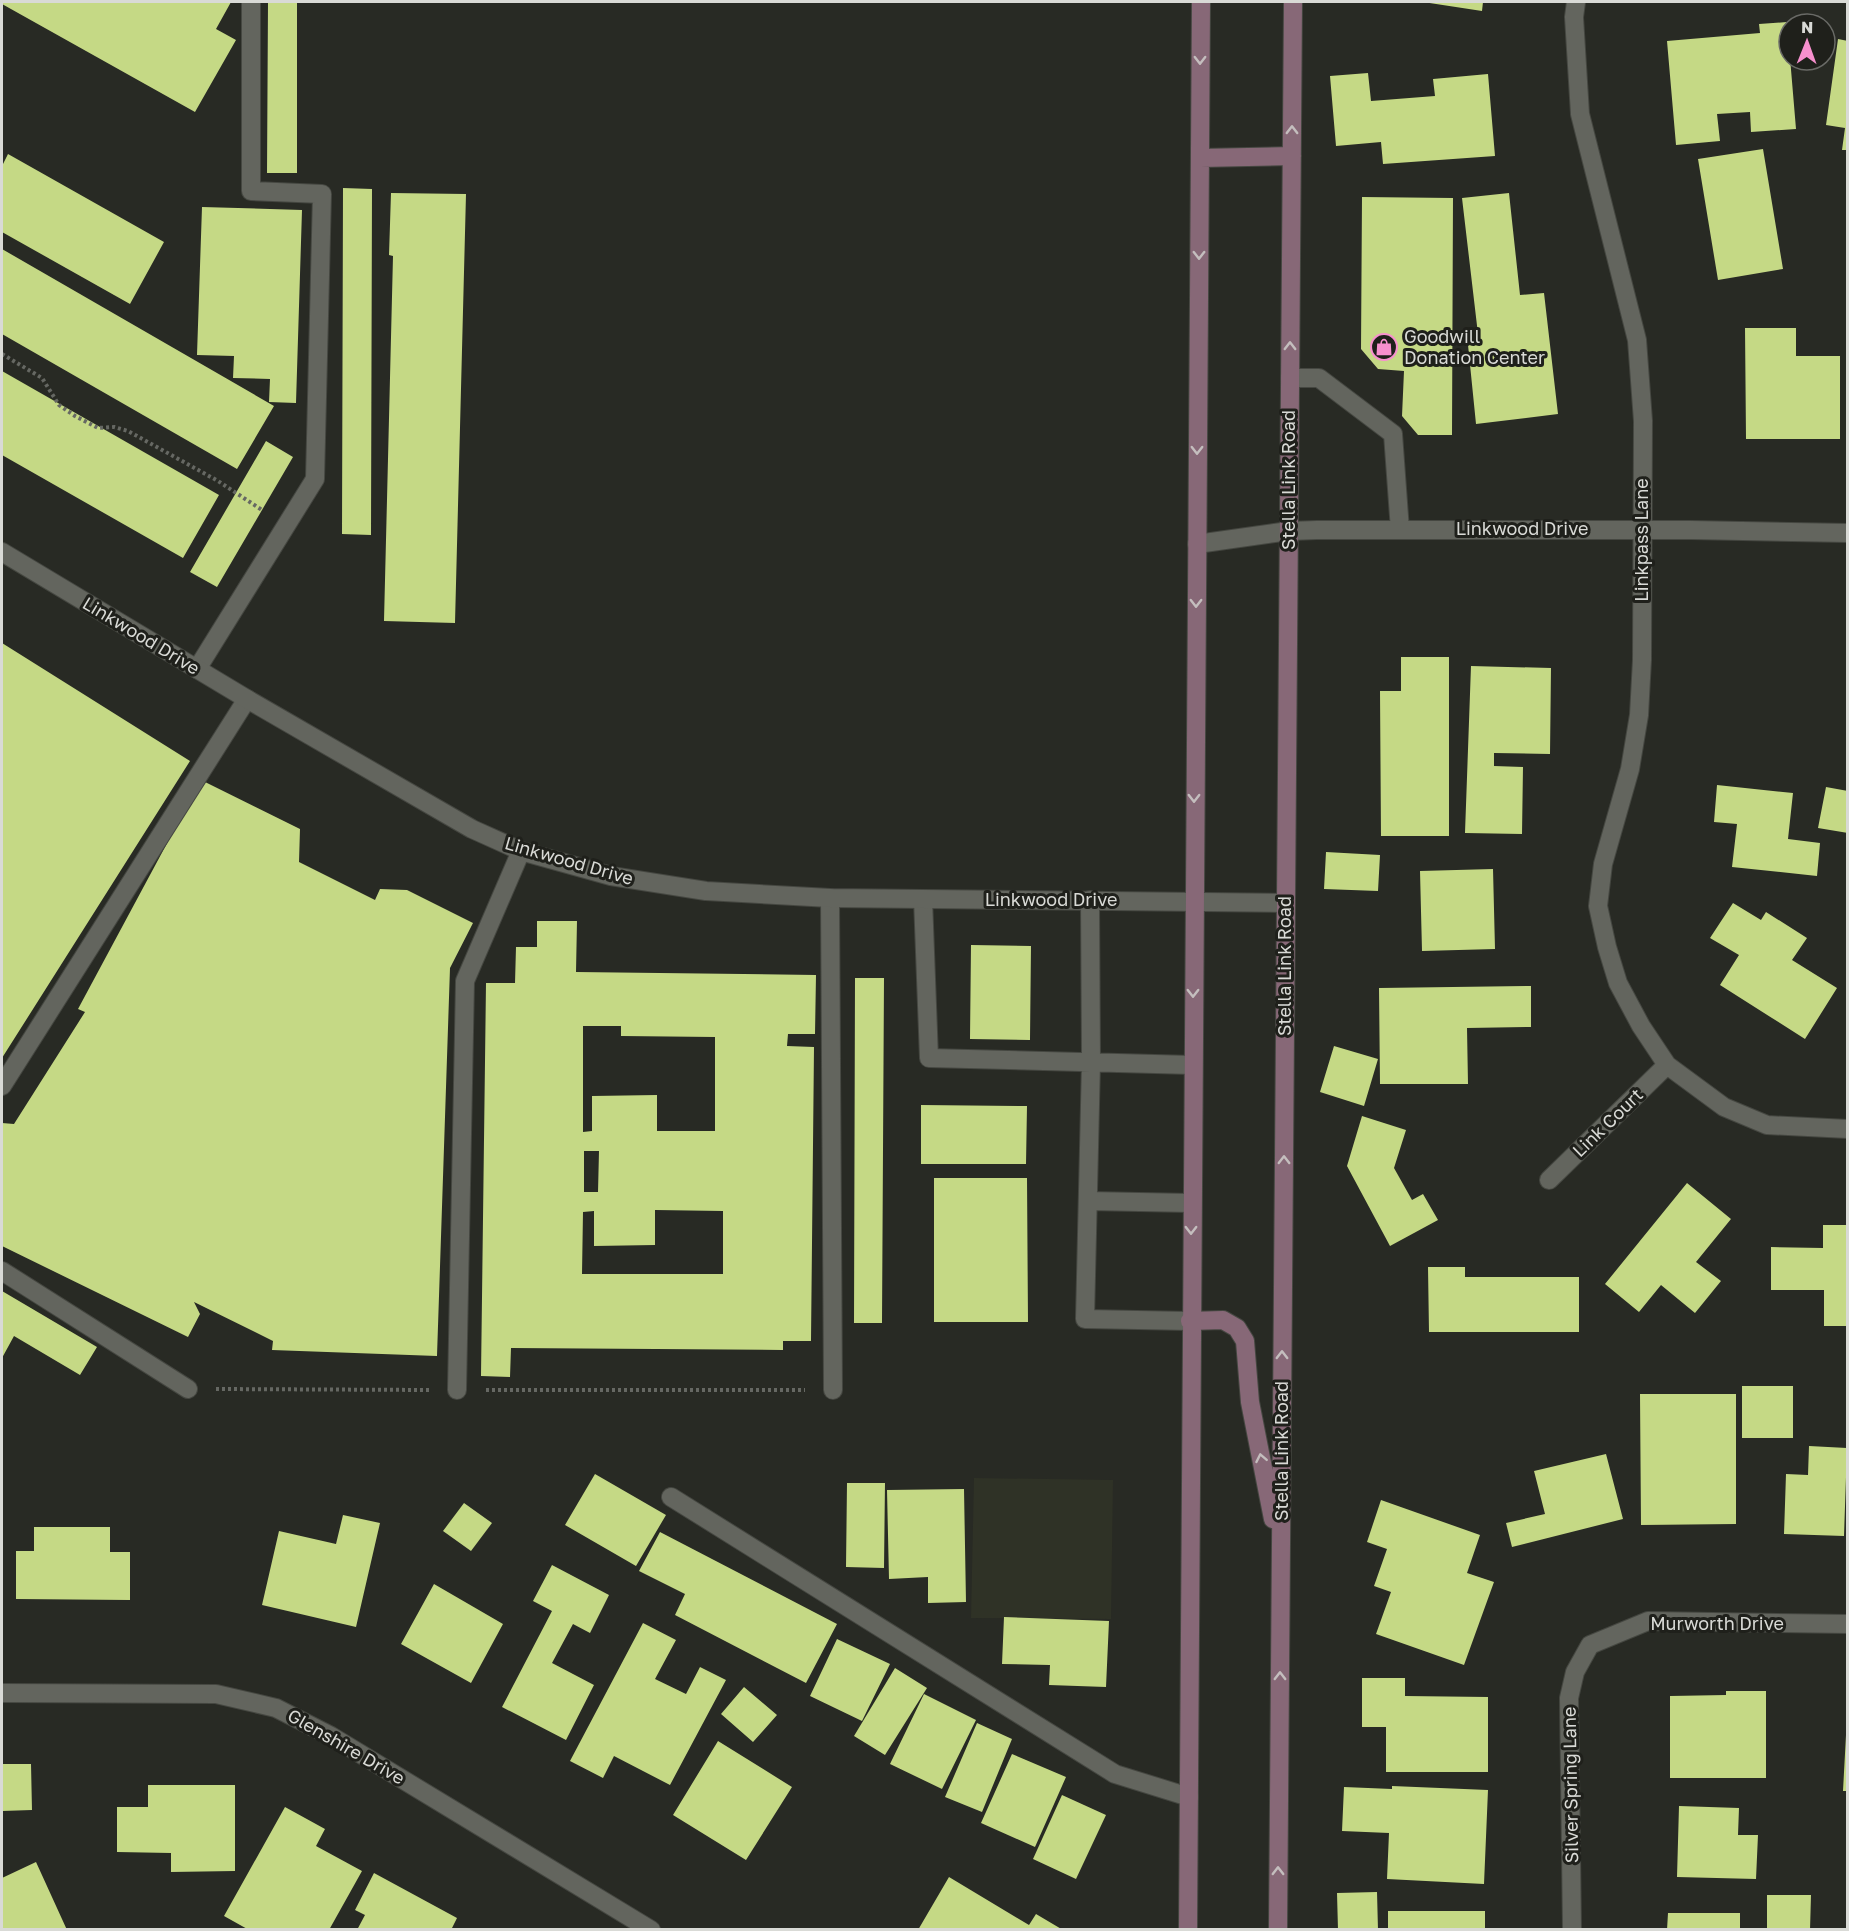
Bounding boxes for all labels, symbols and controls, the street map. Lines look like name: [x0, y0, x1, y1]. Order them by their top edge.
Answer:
north arrow: [1777, 12, 1837, 72]
text: N: [1801, 17, 1814, 37]
one-way arrow: [1194, 55, 1206, 64]
one-way arrow: [1286, 126, 1298, 135]
one-way arrow: [1193, 250, 1205, 259]
place label: Goodwill Donation Center: [1404, 325, 1545, 368]
shop icon: Goodwill Donation Center: [1369, 332, 1399, 362]
one-way arrow: [1284, 342, 1296, 351]
street label: Stella Link Road: [1277, 410, 1299, 550]
one-way arrow: [1191, 445, 1203, 454]
street label: Linkpass Lane: [1630, 478, 1652, 602]
street label: Linkwood Drive: [1456, 517, 1588, 539]
street label: Linkwood Drive: [79, 592, 204, 679]
one-way arrow: [1190, 598, 1202, 607]
one-way arrow: [1188, 793, 1200, 802]
street label: Linkwood Drive: [502, 831, 636, 889]
street label: Linkwood Drive: [985, 888, 1117, 910]
street label: Stella Link Road: [1273, 896, 1295, 1036]
one-way arrow: [1187, 988, 1199, 997]
street label: Link Court: [1568, 1083, 1647, 1161]
one-way arrow: [1278, 1156, 1290, 1165]
one-way arrow: [1185, 1225, 1197, 1234]
one-way arrow: [1276, 1351, 1289, 1360]
street label: Stella Link Road: [1270, 1381, 1292, 1521]
one-way arrow: [1255, 1453, 1268, 1463]
street label: Murworth Drive: [1650, 1612, 1784, 1634]
one-way arrow: [1274, 1672, 1286, 1681]
street label: Glenshire Drive: [284, 1704, 409, 1789]
street label: Silver Spring Lane: [1558, 1707, 1582, 1864]
one-way arrow: [1272, 1867, 1284, 1876]

